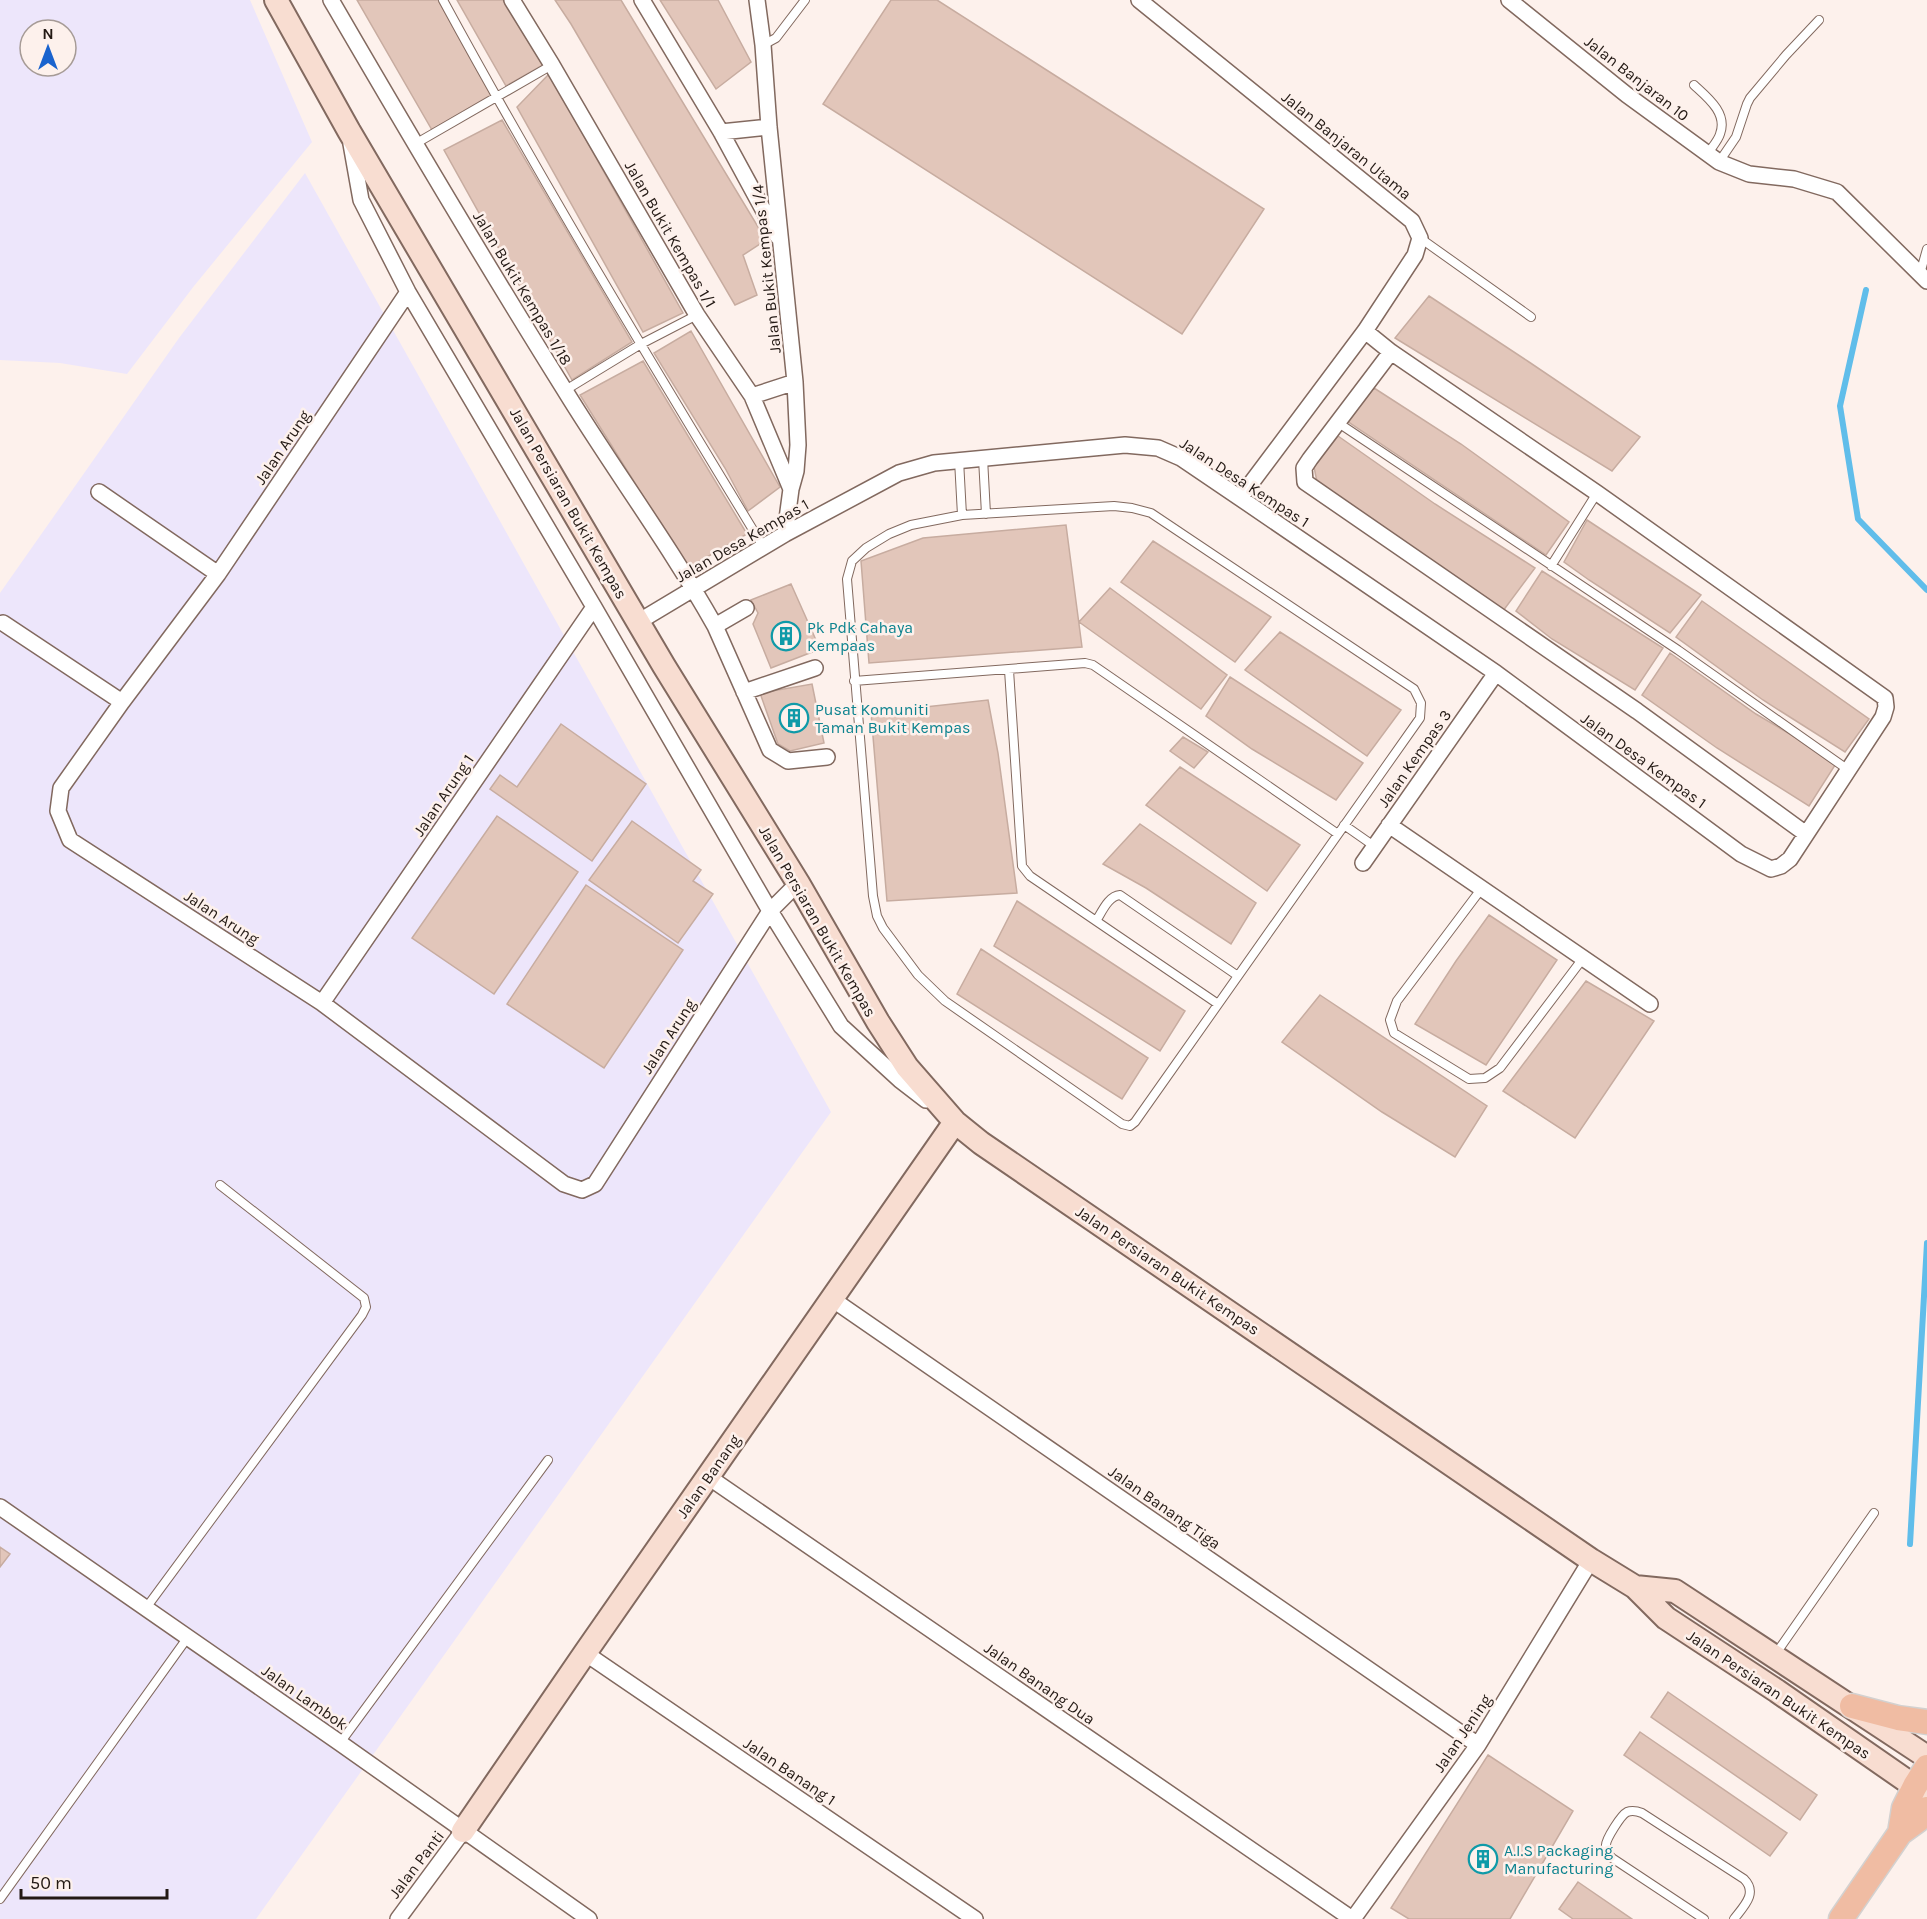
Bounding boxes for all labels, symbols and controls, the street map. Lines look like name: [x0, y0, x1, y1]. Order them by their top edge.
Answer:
north arrow: [18, 18, 78, 78]
text: N: [42, 24, 54, 43]
street label: Jalan Banjaran 10: [1581, 32, 1693, 125]
street label: Jalan Banjaran Utama: [1278, 87, 1415, 204]
street label: Jalan Bukit Kempas 1/1: [621, 158, 720, 311]
street label: Jalan Bukit Kempas 1/4: [748, 184, 785, 354]
street label: Jalan Bukit Kempas 1/18: [469, 208, 576, 369]
street label: Jalan Persiaran Bukit Kempas: [506, 404, 631, 602]
street label: Jalan Arung: [251, 407, 314, 488]
street label: Jalan Desa Kempas 1: [1177, 434, 1313, 531]
street label: Jalan Desa Kempas 1: [672, 495, 812, 586]
place label: Pk Pdk Cahaya Kempaas: [807, 618, 913, 655]
building icon: Pk Pdk Cahaya Kempaas: [770, 620, 802, 652]
place label: Pusat Komuniti Taman Bukit Kempas: [815, 700, 970, 737]
building icon: Pusat Komuniti Taman Bukit Kempas: [778, 702, 810, 734]
street label: Jalan Kempas 3: [1374, 706, 1455, 811]
street label: Jalan Desa Kempas 1: [1577, 709, 1710, 812]
street label: Jalan Arung 1: [409, 751, 478, 840]
street label: Jalan Persiaran Bukit Kempas: [755, 822, 880, 1020]
street label: Jalan Arung: [181, 886, 263, 949]
street label: Jalan Arung: [637, 995, 700, 1077]
street label: Jalan Persiaran Bukit Kempas: [1072, 1202, 1263, 1339]
street label: Jalan Banang: [673, 1431, 744, 1522]
street label: Jalan Banang Tiga: [1105, 1462, 1224, 1553]
street label: Jalan Persiaran Bukit Kempas: [1683, 1626, 1874, 1763]
street label: Jalan Banang Dua: [981, 1638, 1099, 1729]
street label: Jalan Lambok: [258, 1661, 351, 1734]
street label: Jalan Jening: [1429, 1691, 1495, 1776]
street label: Jalan Banang 1: [740, 1734, 839, 1809]
street label: Jalan Panti: [385, 1827, 448, 1902]
place label: A.I.S Packaging Manufacturing: [1504, 1841, 1613, 1878]
building icon: A.I.S Packaging Manufacturing: [1467, 1843, 1499, 1875]
scale bar: [21, 1862, 166, 1900]
text: 50 m: [30, 1872, 72, 1894]

